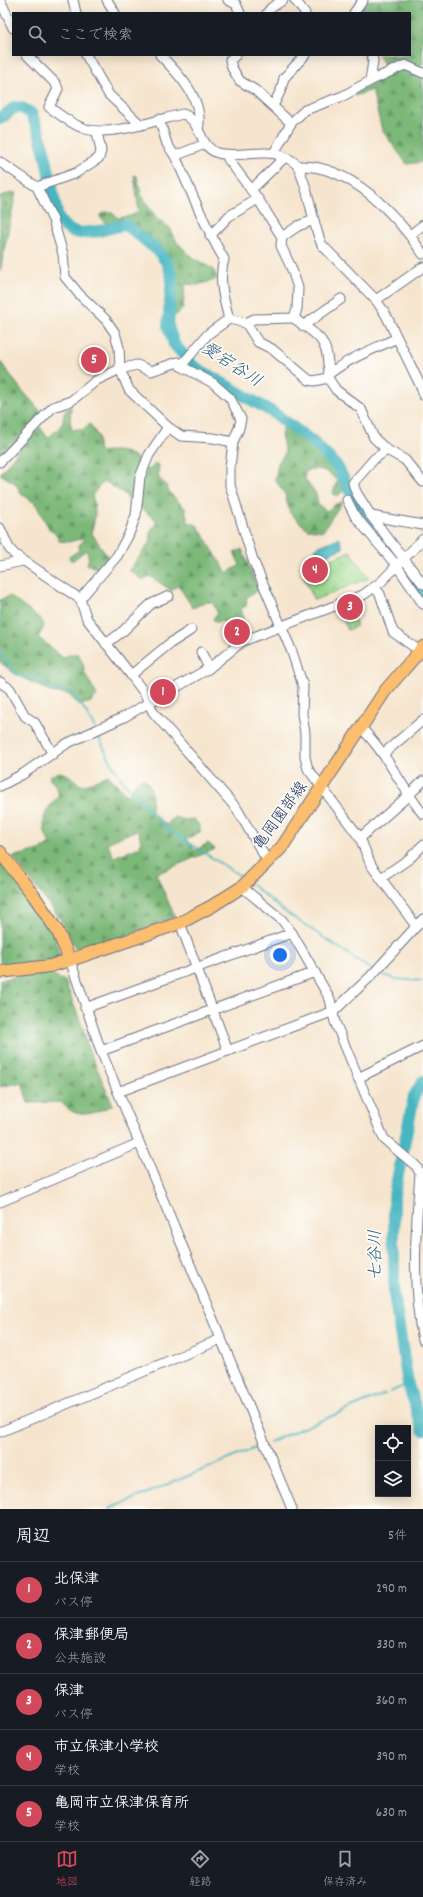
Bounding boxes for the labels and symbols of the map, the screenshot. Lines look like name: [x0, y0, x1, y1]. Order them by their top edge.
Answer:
water label: 愛宕谷川: [196, 337, 266, 395]
pin: 5: [81, 345, 107, 375]
pin: 4: [302, 555, 328, 585]
pin: 3: [337, 592, 363, 622]
pin: 2: [224, 617, 250, 647]
pin: 1: [150, 677, 176, 707]
street label: 亀岡園部線: [248, 777, 314, 855]
your location: [270, 945, 290, 965]
water label: 七谷川: [365, 1230, 389, 1281]

